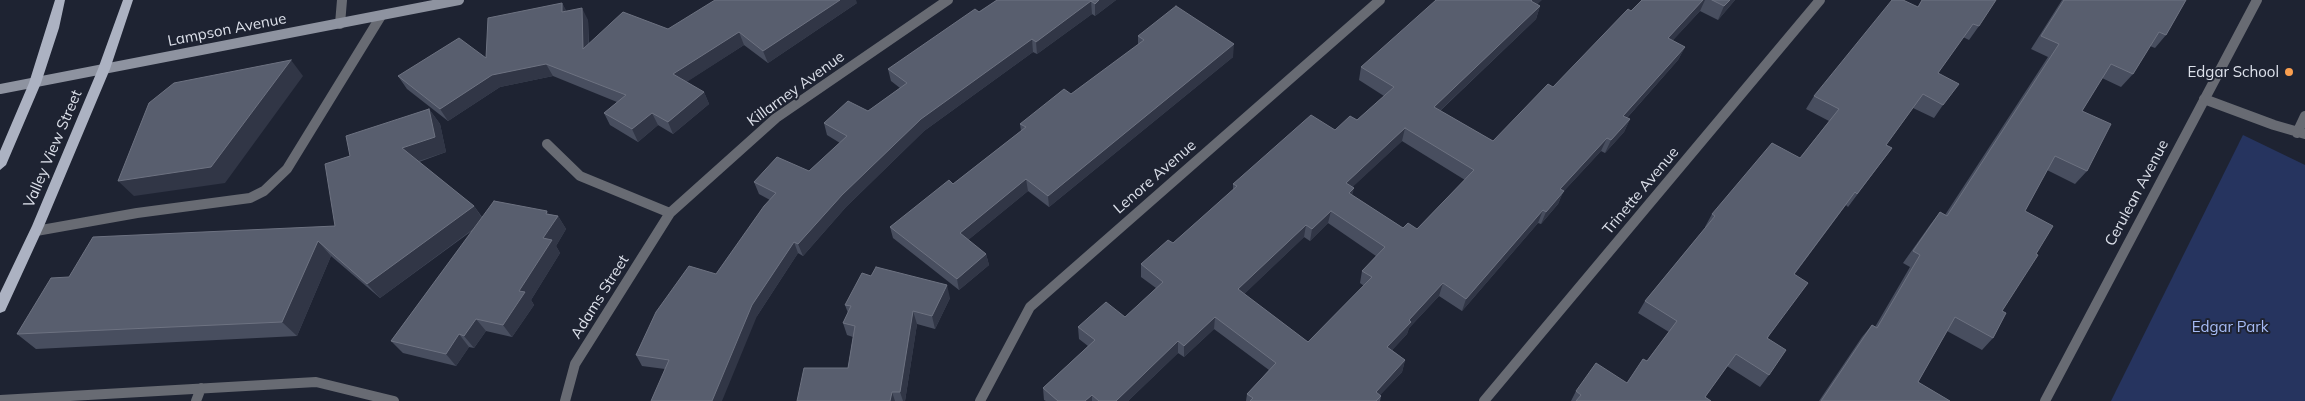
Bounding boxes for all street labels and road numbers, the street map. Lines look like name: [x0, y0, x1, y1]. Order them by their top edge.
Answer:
street label: Lampson Avenue: [166, 10, 288, 50]
street label: Killarney Avenue: [744, 48, 848, 130]
street label: Valley View Street: [20, 87, 86, 211]
street label: Lenore Avenue: [1110, 136, 1200, 218]
street label: Cerulean Avenue: [2101, 137, 2173, 249]
street label: Trinette Avenue: [1599, 144, 1683, 238]
street label: Adams Street: [567, 252, 633, 342]

